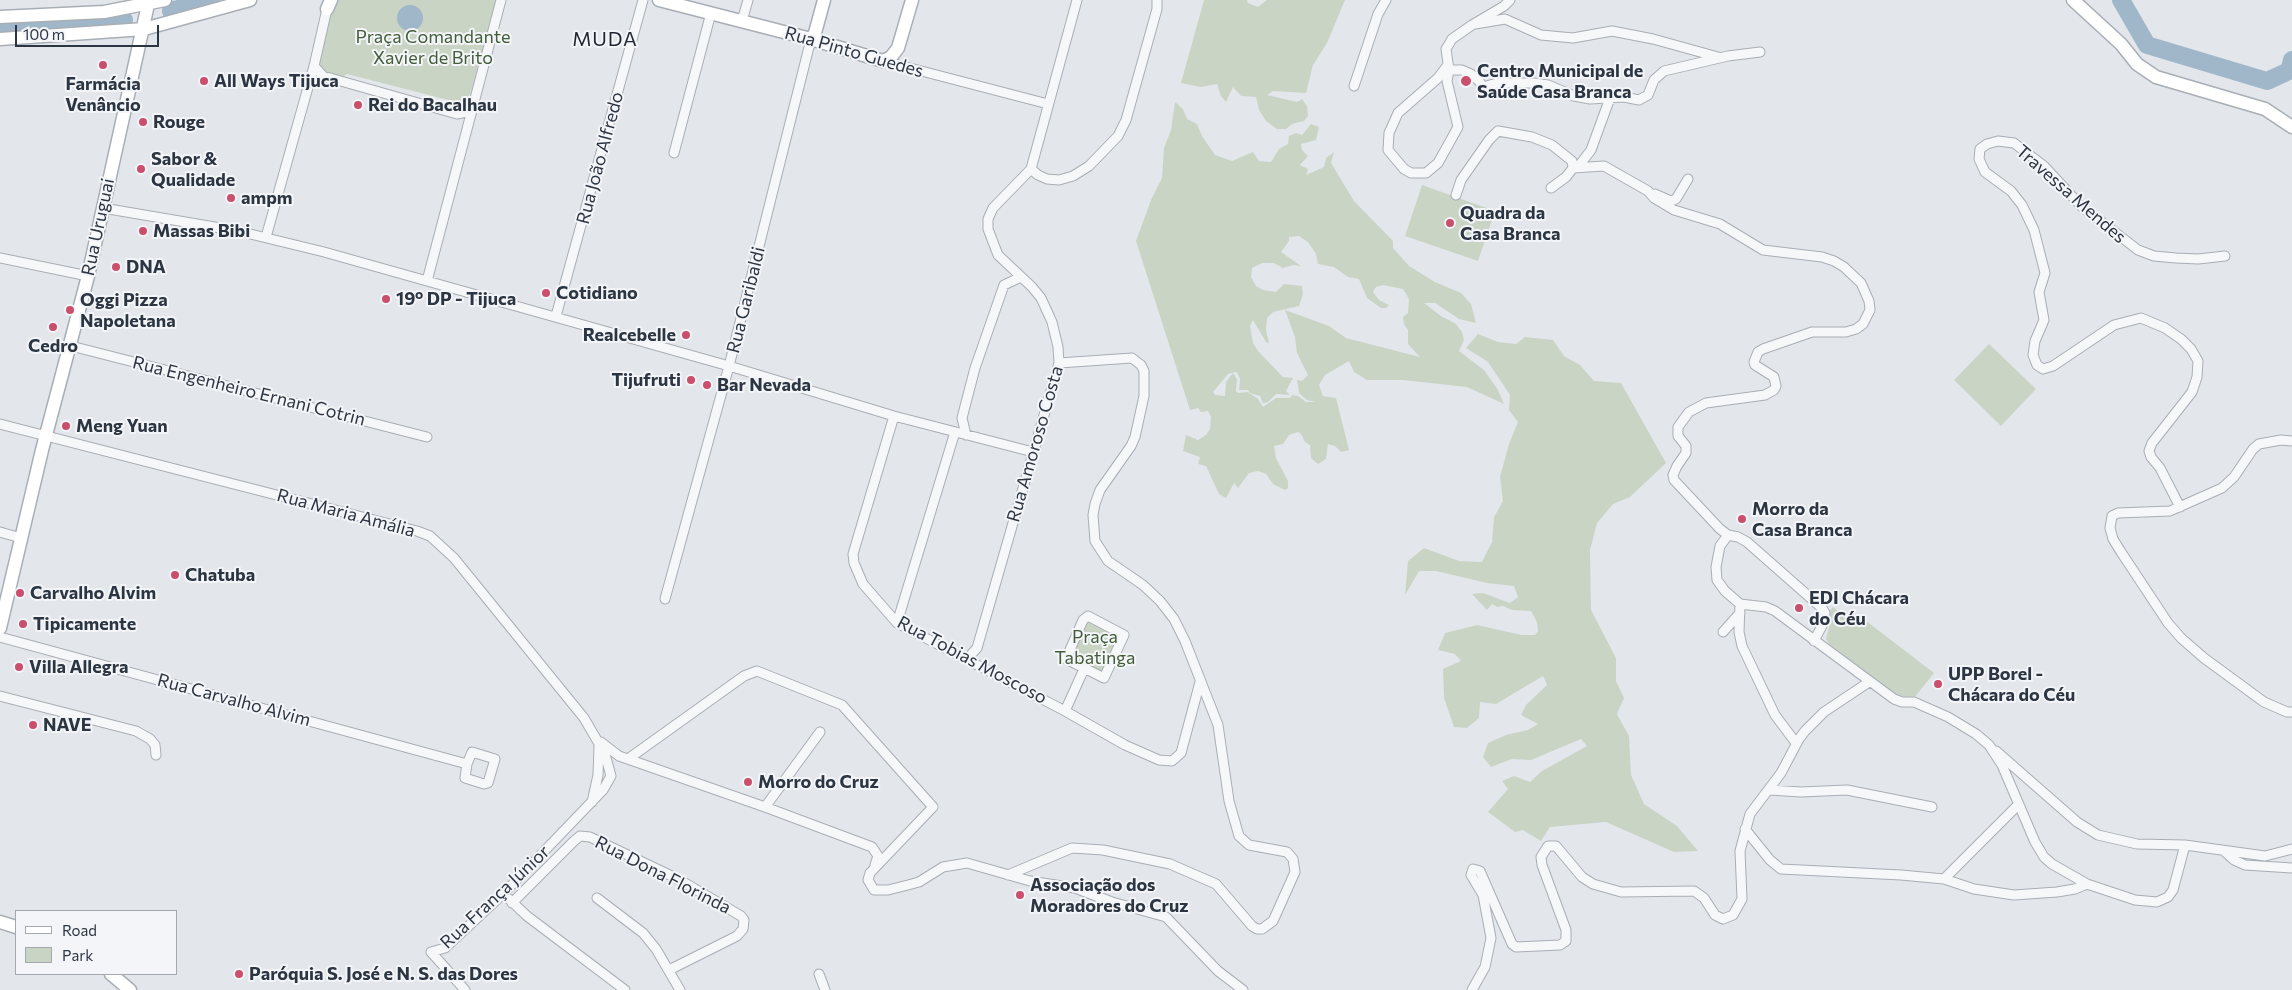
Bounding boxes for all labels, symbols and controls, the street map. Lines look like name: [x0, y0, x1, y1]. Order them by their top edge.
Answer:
scale bar: [18, 15, 161, 47]
street label: Rua Pinto Guedes: [782, 22, 926, 82]
text: 100 m: [23, 25, 65, 43]
park label: Praça Comandante Xavier de Brito: [356, 26, 510, 68]
district label: MUDA: [572, 27, 638, 51]
marker: Farmácia Venâncio: [97, 59, 109, 71]
place label: Centro Municipal de Saúde Casa Branca: [1477, 60, 1643, 102]
place label: All Ways Tijuca: [214, 70, 339, 92]
place label: Farmácia Venâncio: [65, 73, 141, 116]
marker: Centro Municipal de Saúde Casa Branca: [1459, 74, 1473, 88]
marker: All Ways Tijuca: [198, 75, 210, 87]
street label: Rua João Alfredo: [572, 90, 628, 226]
place label: Rei do Bacalhau: [368, 94, 497, 116]
marker: Rei do Bacalhau: [352, 99, 364, 111]
place label: Rouge: [153, 111, 205, 133]
marker: Rouge: [137, 116, 149, 128]
street label: Travessa Mendes: [2011, 140, 2131, 248]
place label: Sabor & Qualidade: [151, 148, 235, 190]
marker: Sabor & Qualidade: [135, 163, 147, 175]
street label: Rua Uruguai: [77, 176, 119, 278]
place label: ampm: [241, 187, 293, 209]
marker: ampm: [225, 192, 237, 204]
place label: Quadra da Casa Branca: [1460, 202, 1560, 244]
marker: Quadra da Casa Branca: [1444, 217, 1456, 229]
place label: Massas Bibi: [153, 220, 250, 242]
marker: Massas Bibi: [137, 225, 149, 237]
street label: Rua Garibaldi: [722, 245, 770, 355]
place label: DNA: [126, 256, 166, 278]
marker: DNA: [110, 261, 122, 273]
place label: Cotidiano: [556, 282, 638, 304]
marker: Cotidiano: [540, 287, 552, 299]
place label: 19º DP - Tijuca: [396, 288, 516, 310]
place label: Oggi Pizza Napoletana: [80, 289, 176, 332]
marker: 19º DP - Tijuca: [380, 293, 392, 305]
marker: Oggi Pizza Napoletana: [64, 304, 76, 316]
marker: Cedro: [47, 321, 59, 333]
place label: Realcebelle: [583, 324, 676, 346]
marker: Realcebelle: [680, 329, 692, 341]
place label: Cedro: [28, 335, 78, 357]
street label: Rua Engenheiro Ernani Cotrin: [130, 352, 368, 430]
street label: Rua Amoroso Costa: [1002, 363, 1068, 525]
place label: Tijufruti: [611, 369, 681, 391]
marker: Tijufruti: [685, 374, 697, 386]
place label: Bar Nevada: [717, 374, 811, 396]
marker: Bar Nevada: [701, 379, 713, 391]
place label: Meng Yuan: [76, 415, 168, 437]
marker: Meng Yuan: [60, 420, 72, 432]
street label: Rua Maria Amália: [275, 484, 417, 542]
place label: Morro da Casa Branca: [1752, 498, 1852, 540]
marker: Morro da Casa Branca: [1736, 513, 1748, 525]
place label: Chatuba: [185, 564, 255, 586]
marker: Chatuba: [169, 569, 181, 581]
place label: Carvalho Alvim: [30, 582, 156, 604]
marker: Carvalho Alvim: [14, 587, 26, 599]
place label: EDI Chácara do Céu: [1809, 587, 1909, 630]
marker: EDI Chácara do Céu: [1793, 602, 1805, 614]
street label: Rua Tobias Moscoso: [893, 611, 1051, 709]
place label: Tipicamente: [33, 613, 136, 635]
marker: Tipicamente: [17, 618, 29, 630]
park label: Praça Tabatinga: [1055, 626, 1135, 669]
place label: Villa Allegra: [29, 656, 128, 678]
marker: Villa Allegra: [13, 661, 25, 673]
place label: UPP Borel - Chácara do Céu: [1948, 663, 2075, 706]
street label: Rua Carvalho Alvim: [155, 669, 313, 731]
marker: UPP Borel - Chácara do Céu: [1932, 678, 1944, 690]
place label: NAVE: [43, 714, 92, 736]
marker: NAVE: [27, 719, 39, 731]
place label: Morro do Cruz: [758, 771, 879, 793]
marker: Morro do Cruz: [742, 776, 754, 788]
street label: Rua Dona Florinda: [591, 831, 735, 919]
street label: Rua França Júnior: [436, 841, 554, 953]
place label: Associação dos Moradores do Cruz: [1030, 874, 1188, 916]
marker: Associação dos Moradores do Cruz: [1014, 889, 1026, 901]
legend: [15, 910, 178, 975]
text: Road: [62, 921, 97, 939]
text: Park: [62, 946, 93, 964]
place label: Paróquia S. José e N. S. das Dores: [249, 963, 518, 985]
marker: Paróquia S. José e N. S. das Dores: [233, 968, 245, 980]

